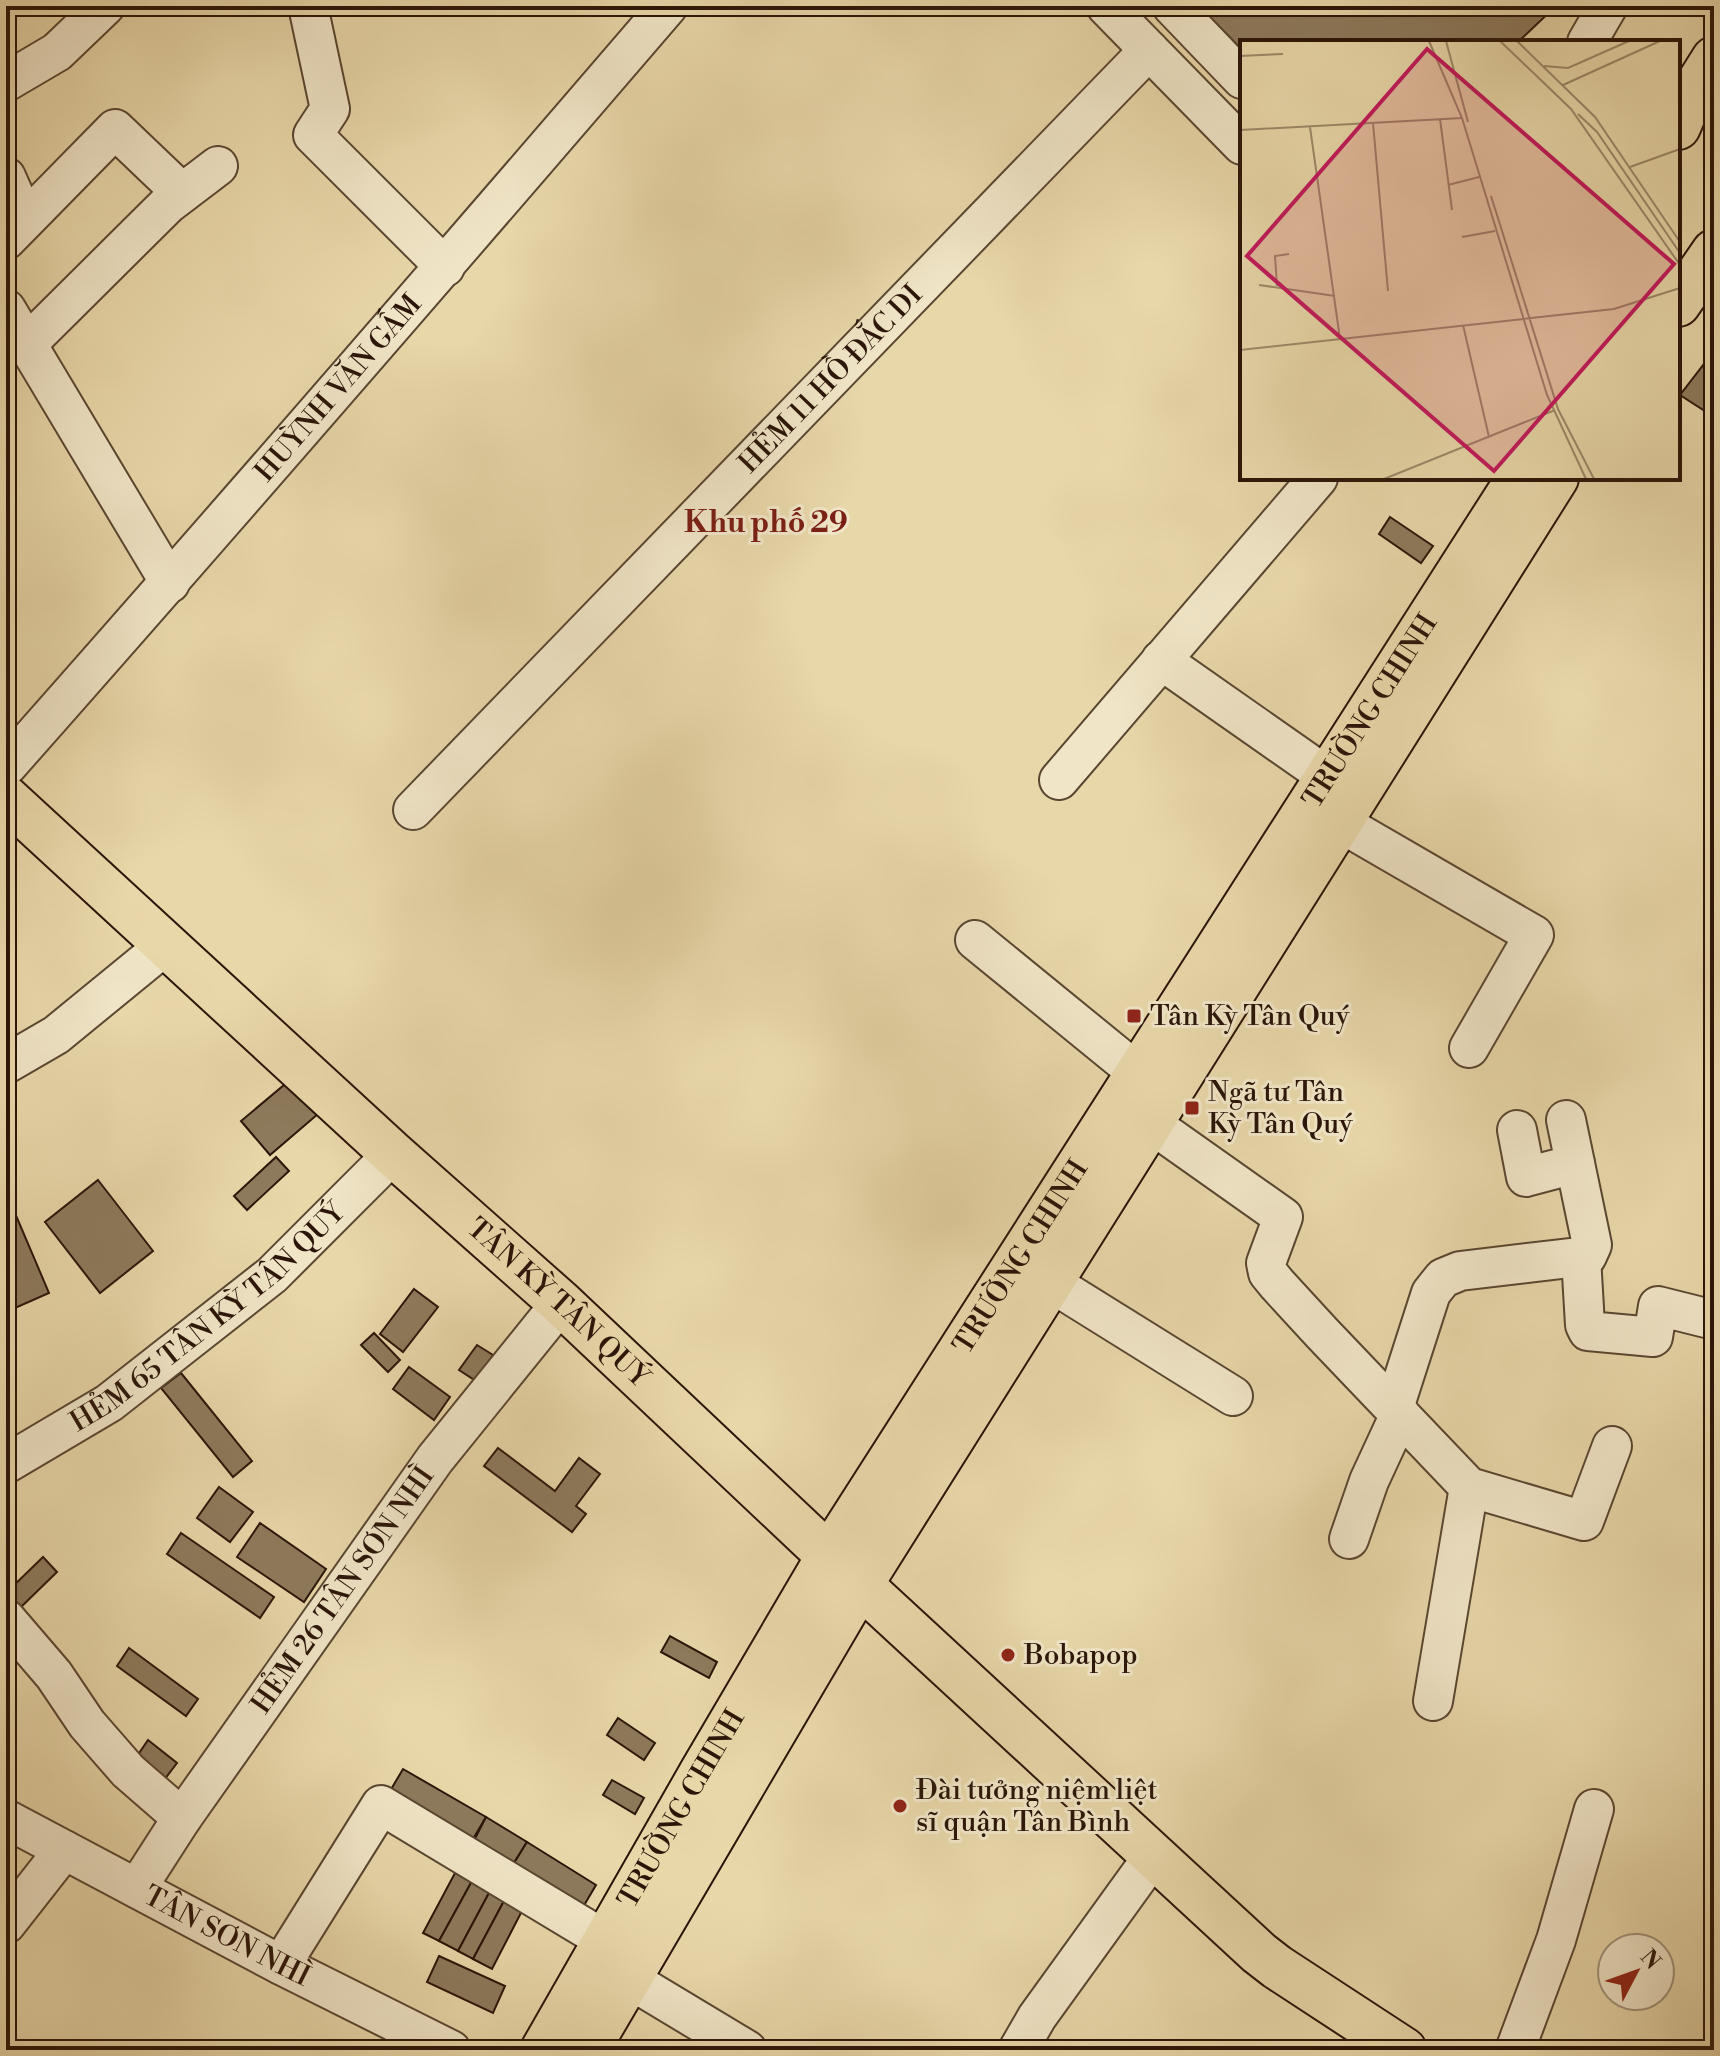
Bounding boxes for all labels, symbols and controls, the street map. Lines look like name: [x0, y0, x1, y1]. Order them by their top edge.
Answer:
inset map: [1240, 40, 1680, 480]
street label: HẺM 11 HỒ ĐẮC DI: [731, 277, 930, 481]
street label: HUỲNH VĂN GẤM: [247, 287, 429, 489]
district label: Khu phố 29: [684, 504, 848, 542]
street label: TRƯỜNG CHINH: [1295, 607, 1445, 815]
place label: Tân Kỳ Tân Quý: [1150, 999, 1350, 1034]
marker: Tân Kỳ Tân Quý: [1125, 1007, 1143, 1025]
place label: Ngã tư Tân Kỳ Tân Quý: [1208, 1075, 1353, 1142]
marker: Ngã tư Tân Kỳ Tân Quý: [1183, 1099, 1201, 1117]
street label: TRƯỜNG CHINH: [946, 1153, 1096, 1360]
street label: HẺM 65 TÂN KỲ TÂN QUÝ: [64, 1193, 353, 1440]
street label: TÂN KỲ TÂN QUÝ: [460, 1211, 659, 1396]
street label: HẺM 26 TÂN SƠN NHÌ: [244, 1458, 442, 1720]
place label: Bobapop: [1023, 1638, 1138, 1673]
marker: Bobapop: [999, 1646, 1017, 1664]
street label: TRƯỜNG CHINH: [610, 1703, 753, 1914]
place label: Đài tưởng niệm liệt sĩ quận Tân Bình: [916, 1773, 1158, 1840]
marker: Đài tưởng niệm liệt sĩ quận Tân Bình: [891, 1797, 909, 1815]
street label: TÂN SƠN NHÌ: [138, 1878, 317, 1994]
north arrow: [1596, 1932, 1676, 2012]
text: N: [1634, 1944, 1666, 1976]

